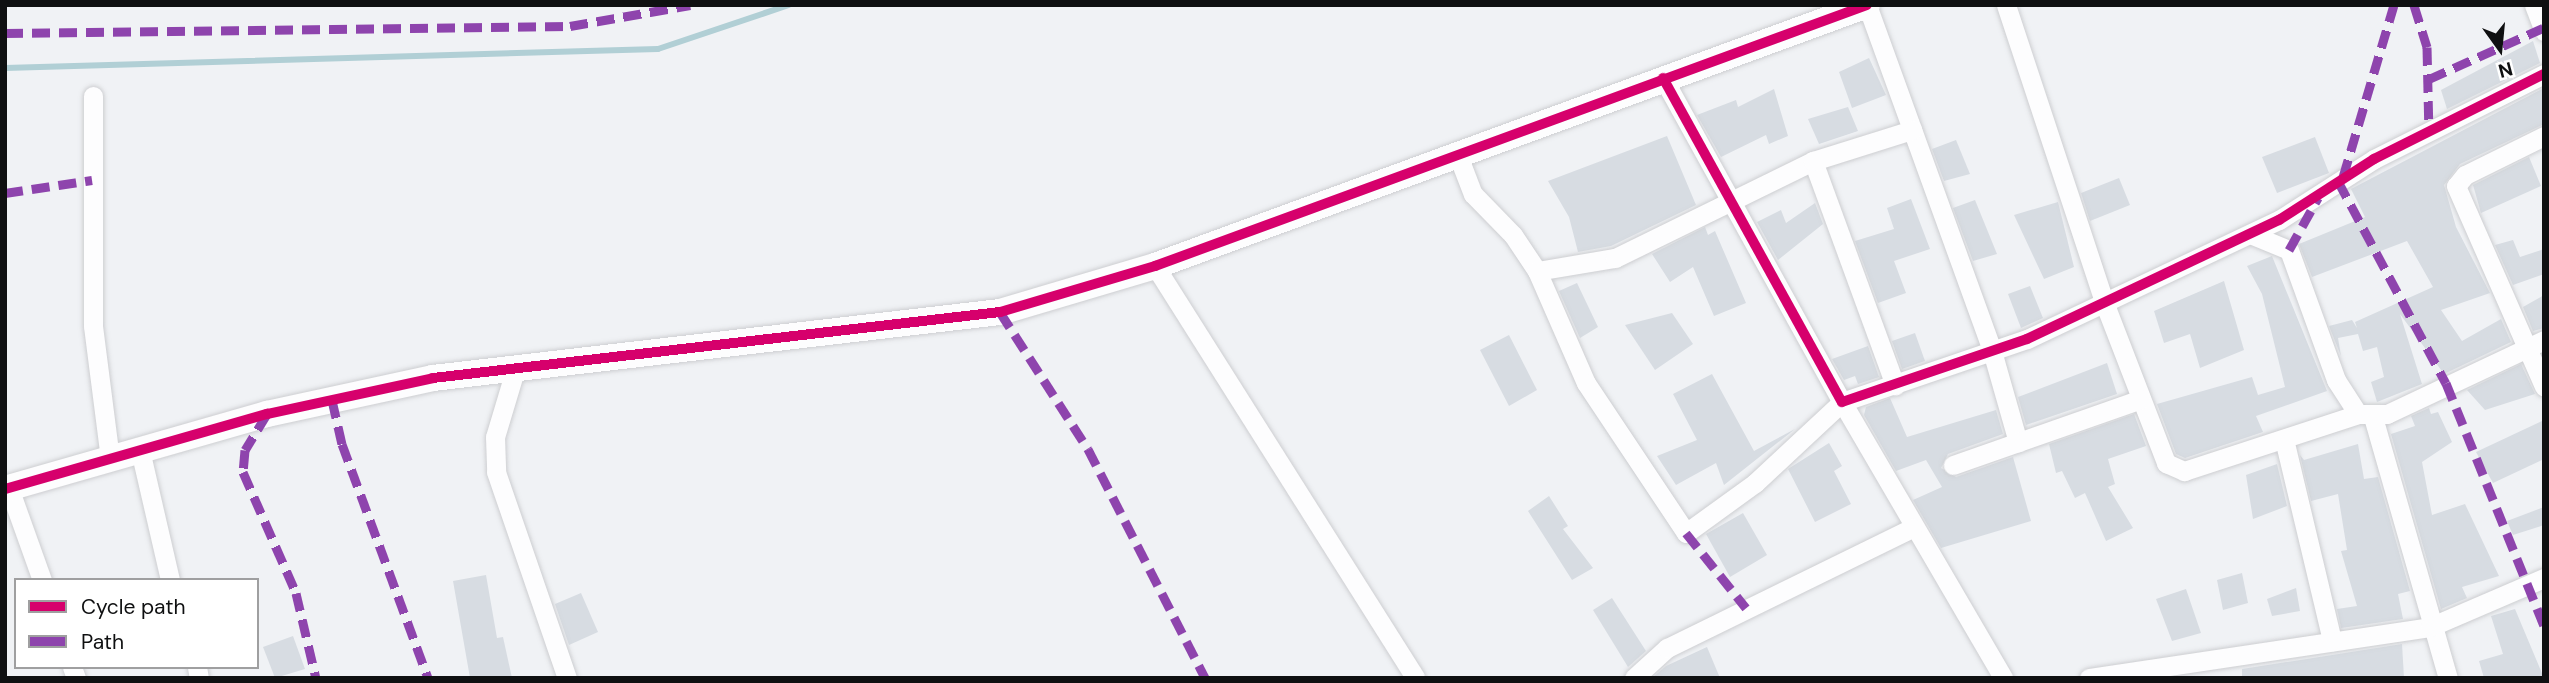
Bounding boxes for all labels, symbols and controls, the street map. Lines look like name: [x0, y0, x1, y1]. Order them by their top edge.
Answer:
north arrow: [2465, 14, 2535, 84]
text: N: [2496, 56, 2516, 84]
legend: [14, 578, 259, 669]
text: Cycle path: [81, 593, 186, 621]
text: Path: [81, 628, 124, 656]

